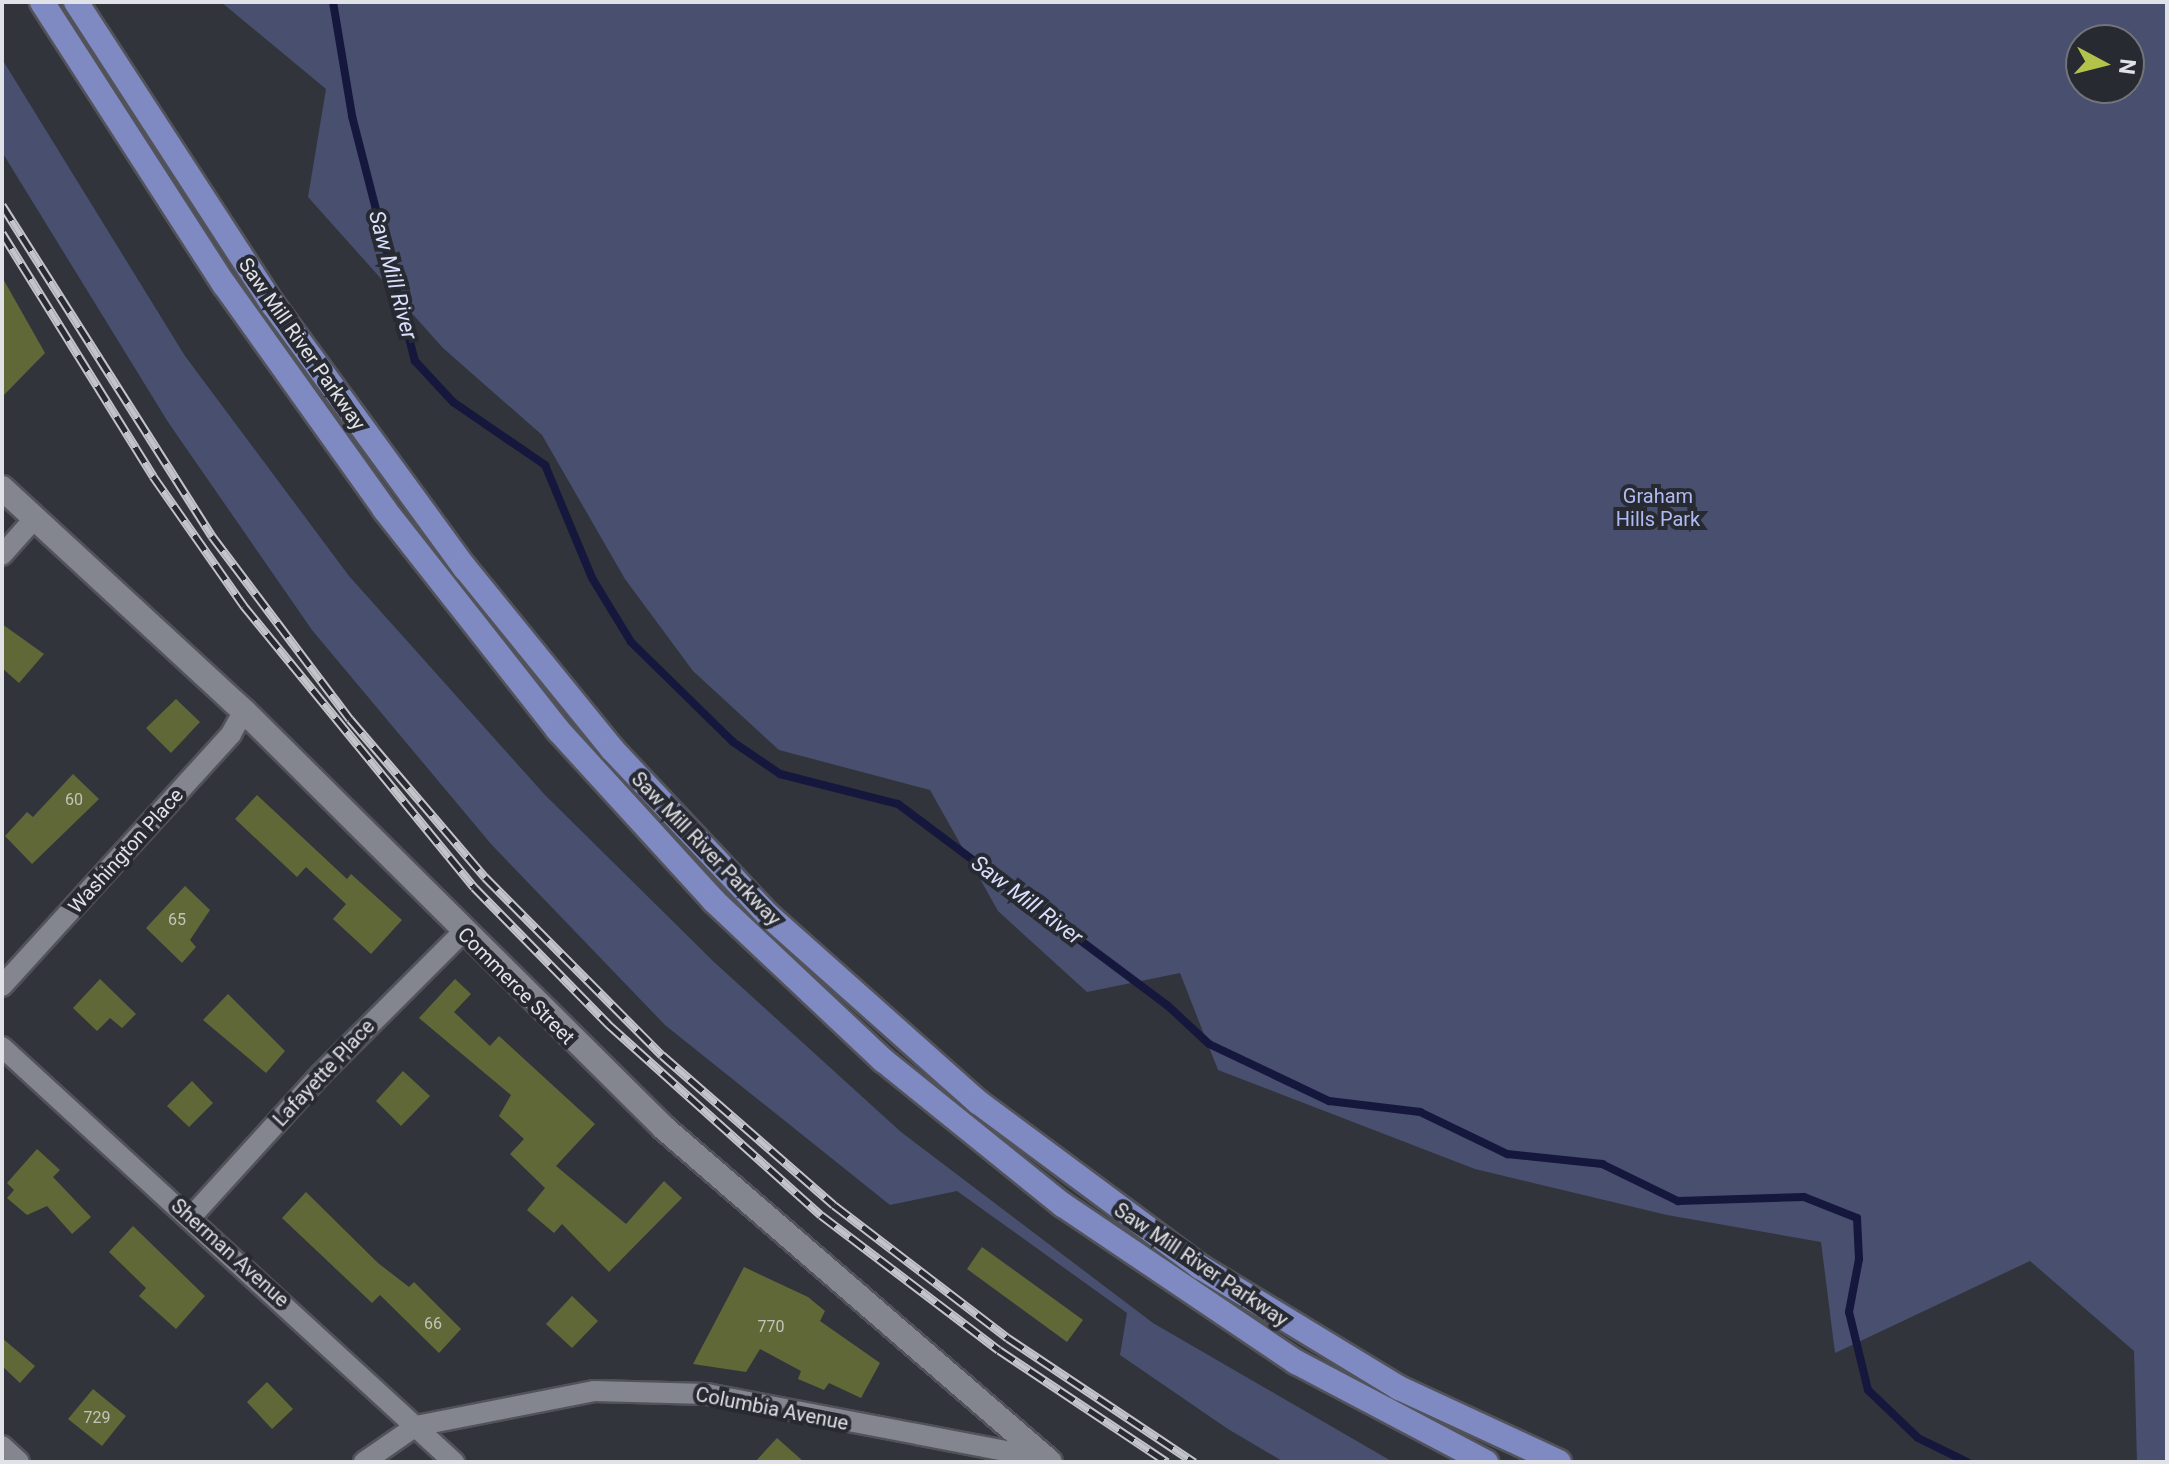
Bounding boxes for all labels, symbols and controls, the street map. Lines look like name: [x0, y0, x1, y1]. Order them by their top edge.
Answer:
north arrow: [2065, 24, 2145, 104]
text: N: [2114, 58, 2141, 76]
water label: Saw Mill River: [363, 208, 423, 342]
street label: Saw Mill River Parkway: [234, 253, 370, 435]
park label: Graham Hills Park: [1616, 485, 1700, 532]
street label: Saw Mill River Parkway: [626, 767, 786, 931]
street label: Washington Place: [64, 784, 188, 918]
house number: 60: [65, 790, 83, 810]
water label: Saw Mill River: [966, 850, 1088, 950]
house number: 65: [168, 910, 186, 930]
street label: Commerce Street: [453, 923, 579, 1049]
street label: Lafayette Place: [268, 1015, 380, 1131]
street label: Sherman Avenue: [166, 1194, 294, 1312]
street label: Saw Mill River Parkway: [1110, 1198, 1292, 1332]
house number: 66: [424, 1314, 442, 1334]
house number: 770: [758, 1317, 784, 1337]
street label: Columbia Avenue: [694, 1382, 850, 1436]
house number: 729: [84, 1408, 110, 1428]

